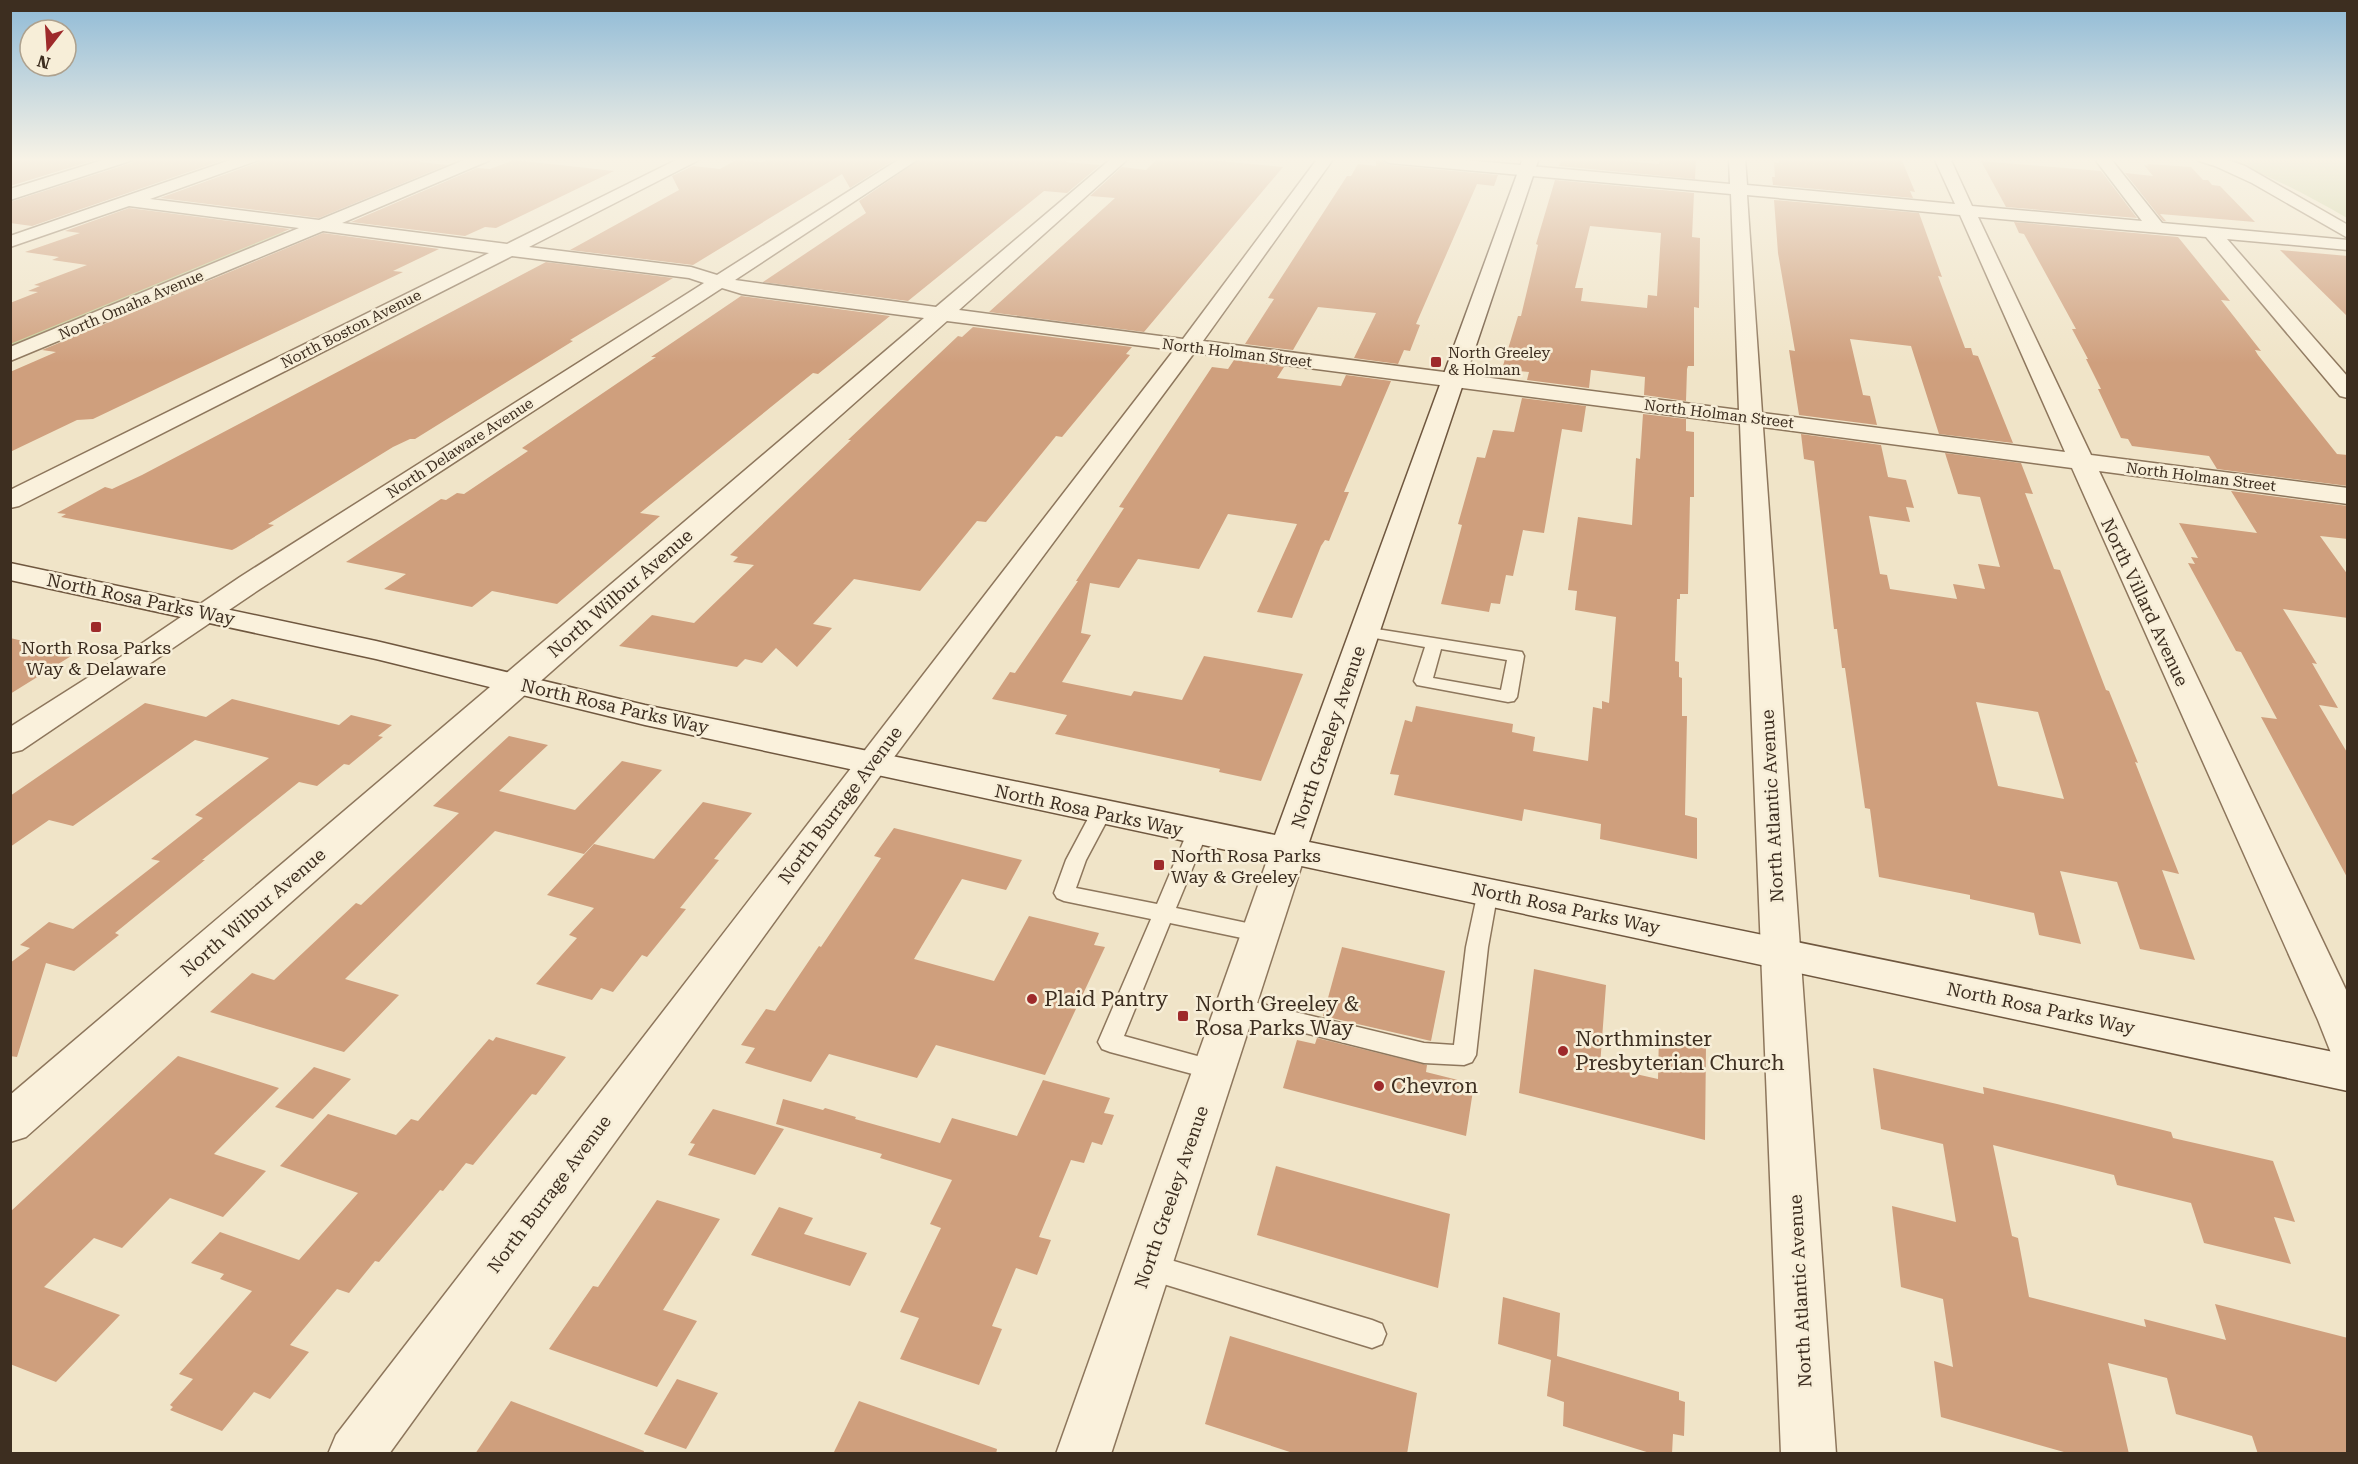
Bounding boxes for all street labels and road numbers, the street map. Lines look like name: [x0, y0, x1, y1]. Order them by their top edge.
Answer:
street label: North Omaha Avenue: [56, 266, 206, 344]
street label: North Boston Avenue: [278, 286, 424, 372]
street label: North Holman Street: [1161, 335, 1313, 371]
street label: North Delaware Avenue: [383, 394, 537, 502]
street label: North Holman Street: [1643, 396, 1795, 432]
street label: North Holman Street: [2125, 459, 2277, 495]
street label: North Villard Avenue: [2097, 515, 2193, 689]
street label: North Wilbur Avenue: [543, 524, 697, 662]
street label: North Rosa Parks Way: [45, 569, 237, 629]
street label: North Greeley Avenue: [1287, 643, 1369, 831]
street label: North Rosa Parks Way: [519, 674, 711, 738]
street label: North Atlantic Avenue: [1756, 709, 1788, 903]
street label: North Burrage Avenue: [774, 722, 906, 888]
street label: North Rosa Parks Way: [993, 780, 1185, 840]
street label: North Wilbur Avenue: [176, 843, 330, 981]
street label: North Rosa Parks Way: [1470, 878, 1662, 938]
street label: North Rosa Parks Way: [1945, 978, 2137, 1038]
street label: North Greeley Avenue: [1130, 1103, 1212, 1291]
street label: North Burrage Avenue: [483, 1111, 615, 1277]
street label: North Atlantic Avenue: [1784, 1194, 1816, 1388]

